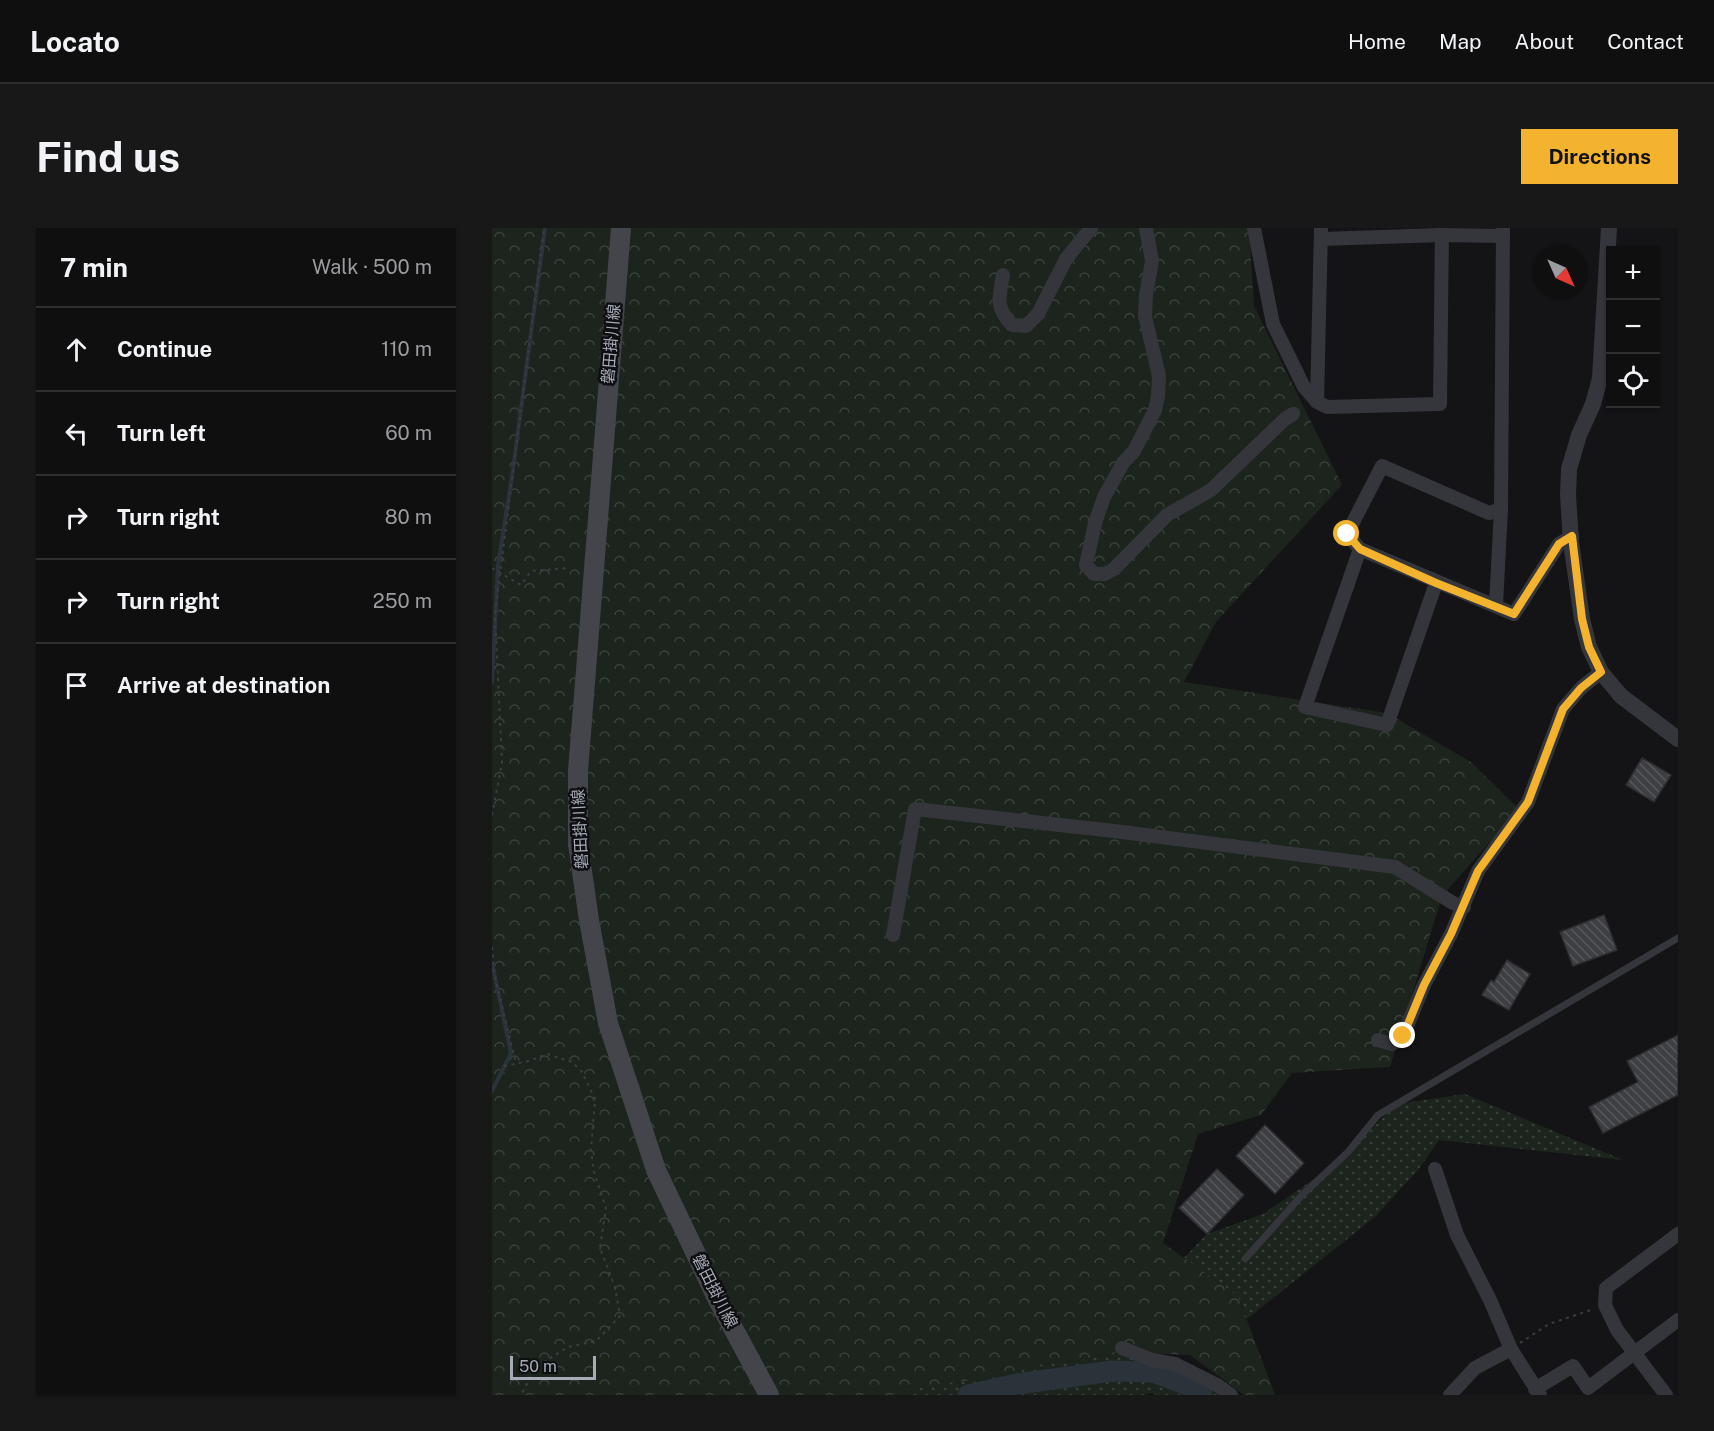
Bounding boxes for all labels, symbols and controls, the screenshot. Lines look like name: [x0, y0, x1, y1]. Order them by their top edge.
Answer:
text: Locato: [30, 25, 120, 58]
text: Home: [1348, 29, 1406, 54]
text: Map: [1439, 29, 1482, 54]
text: About: [1515, 29, 1574, 54]
text: Contact: [1607, 29, 1684, 54]
button: Directions: [1521, 129, 1678, 184]
text: Find us: [36, 132, 180, 181]
north arrow: [1534, 246, 1588, 300]
map controls: [1606, 246, 1660, 408]
button: +: [1606, 246, 1660, 300]
text: 7 min: [60, 252, 128, 283]
text: Walk · 500 m: [312, 255, 432, 279]
button: −: [1606, 300, 1660, 354]
street label: 磐田掛川線: [598, 303, 624, 385]
icon: ahead: [60, 333, 93, 366]
text: Continue: [117, 336, 212, 362]
text: 110 m: [381, 337, 432, 361]
button: locate: [1606, 354, 1660, 408]
icon: left: [60, 417, 93, 450]
text: Turn left: [117, 420, 206, 446]
text: 60 m: [385, 421, 432, 445]
icon: right: [60, 501, 93, 534]
text: Turn right: [117, 504, 220, 530]
text: 80 m: [385, 505, 432, 529]
route start: [1333, 520, 1359, 546]
icon: right: [60, 585, 93, 618]
text: Turn right: [117, 588, 220, 614]
text: 250 m: [373, 589, 432, 613]
icon: arrive: [60, 669, 93, 702]
text: Arrive at destination: [117, 672, 330, 698]
street label: 磐田掛川線: [568, 789, 592, 869]
route end: [1389, 1022, 1415, 1048]
street label: 磐田掛川線: [688, 1251, 742, 1331]
scale bar: [510, 1353, 596, 1380]
text: 50 m: [519, 1357, 557, 1376]

